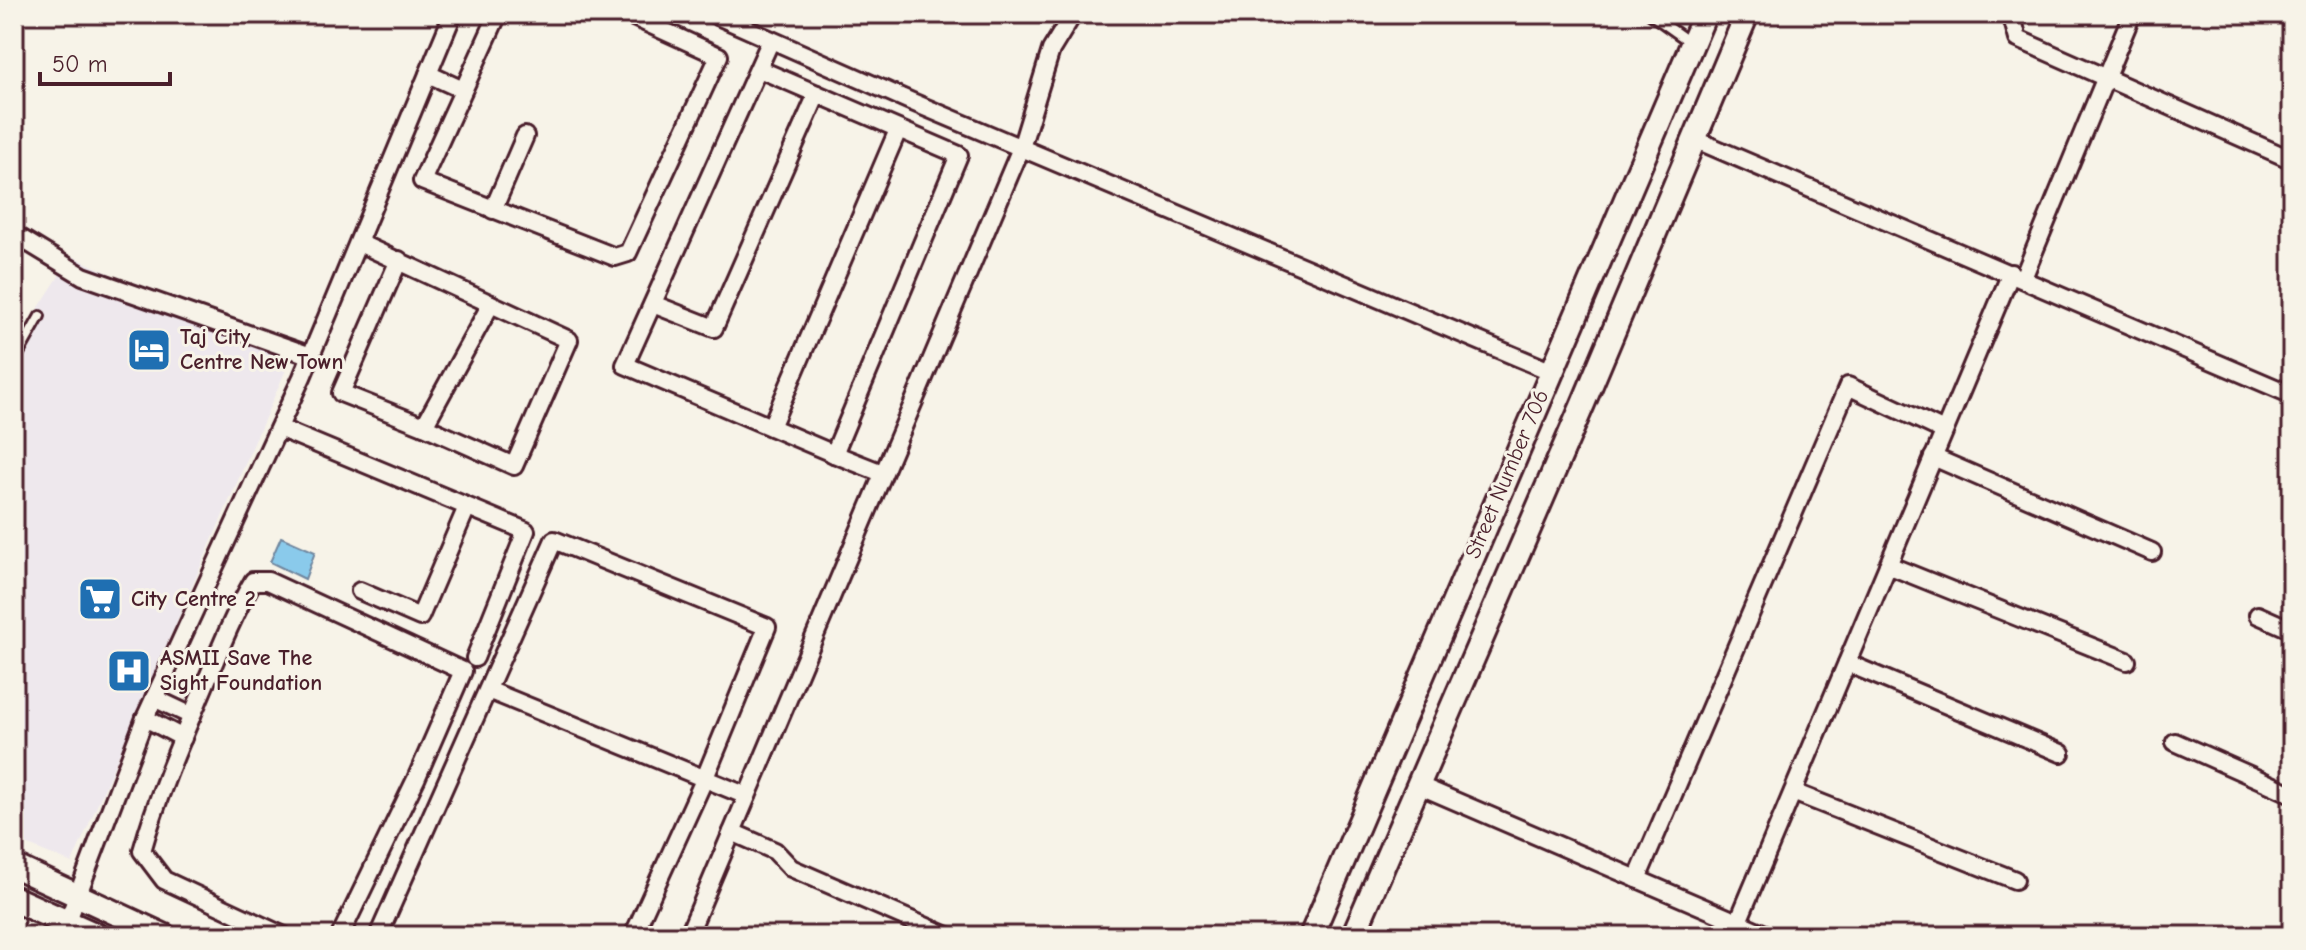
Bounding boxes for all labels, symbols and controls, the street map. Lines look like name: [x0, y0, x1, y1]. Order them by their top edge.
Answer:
scale bar: [40, 36, 170, 86]
text: 50 m: [52, 50, 108, 78]
place label: Taj City Centre New Town: [180, 324, 343, 375]
hotel icon: Taj City Centre New Town: [125, 326, 173, 374]
street label: Street Number 706: [1460, 386, 1554, 562]
supermarket icon: City Centre 2: [76, 575, 124, 623]
place label: City Centre 2: [131, 586, 256, 612]
place label: ASMII Save The Sight Foundation: [160, 645, 322, 696]
hospital icon: ASMII Save The Sight Foundation: [105, 647, 153, 695]

